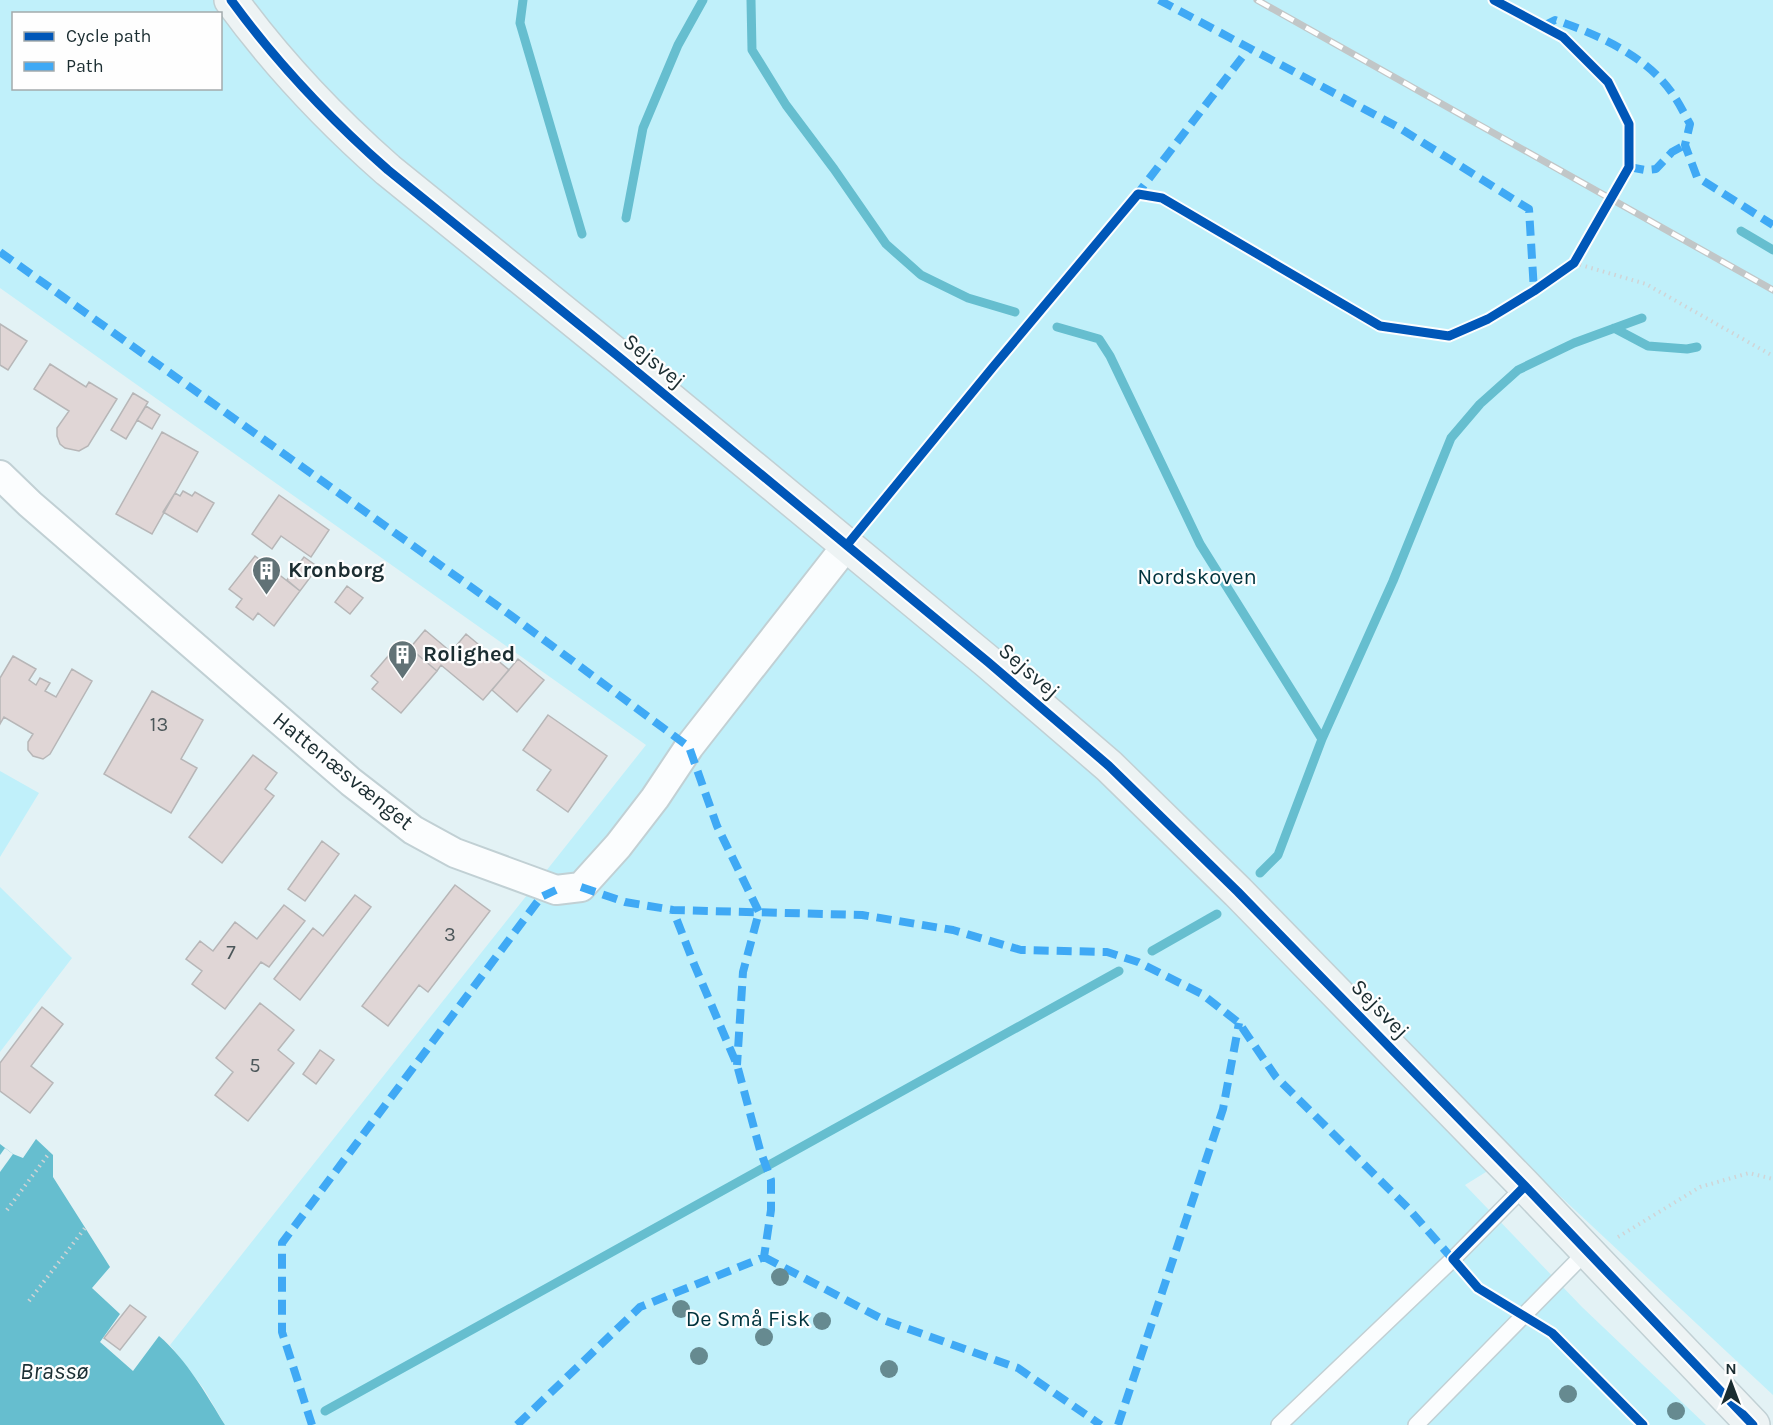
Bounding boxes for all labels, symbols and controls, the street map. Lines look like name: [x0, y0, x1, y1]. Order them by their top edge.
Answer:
legend: [12, 12, 222, 90]
text: Cycle path: [66, 25, 151, 47]
text: Path: [66, 55, 104, 77]
street label: Sejsvej: [618, 328, 690, 394]
building icon: Kronborg: [251, 554, 283, 596]
place label: Kronborg: [288, 557, 385, 583]
park label: Nordskoven: [1137, 564, 1257, 590]
street label: Sejsvej: [993, 637, 1065, 705]
building icon: Rolighed: [386, 638, 418, 680]
place label: Rolighed: [423, 641, 515, 667]
street label: Hattenæsvænget: [268, 706, 418, 836]
house number: 13: [150, 713, 168, 736]
house number: 3: [444, 923, 456, 946]
house number: 7: [226, 941, 236, 964]
street label: Sejsvej: [1346, 974, 1414, 1044]
house number: 5: [249, 1054, 261, 1077]
park label: De Små Fisk: [686, 1306, 810, 1332]
north arrow: [1701, 1353, 1761, 1413]
water label: Brassø: [20, 1357, 89, 1385]
text: N: [1725, 1359, 1737, 1378]

